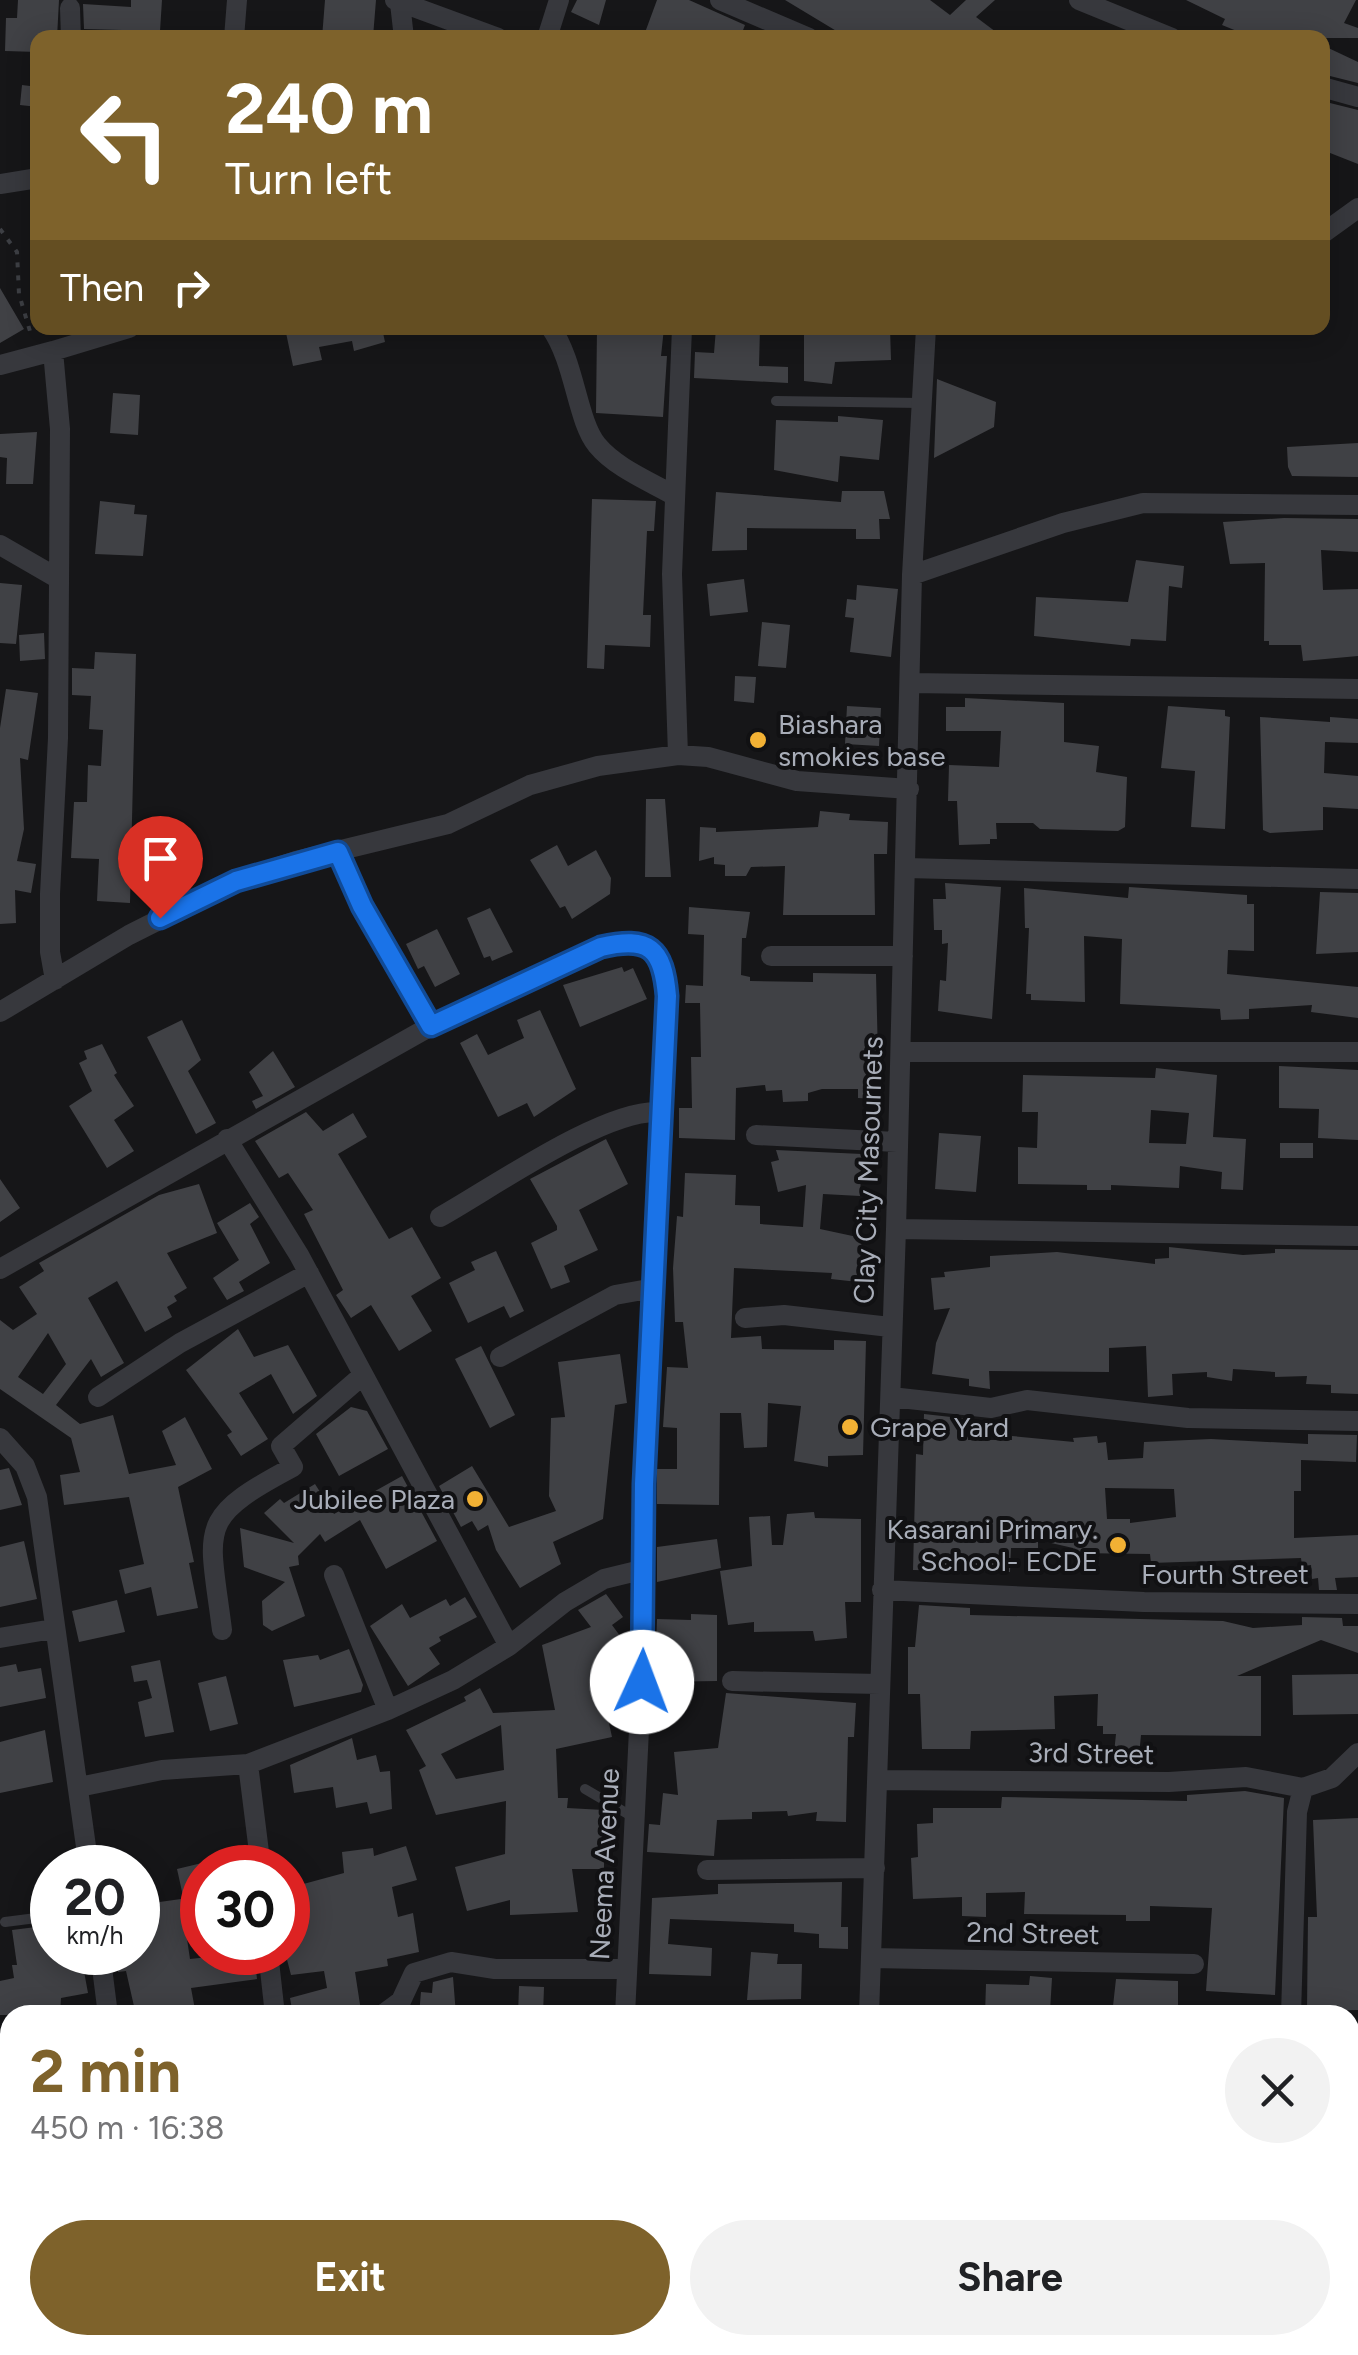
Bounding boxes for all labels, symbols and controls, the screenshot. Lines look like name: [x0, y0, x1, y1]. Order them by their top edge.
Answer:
text: 240 m: [225, 66, 433, 151]
icon: left: [60, 70, 190, 200]
text: Turn left: [225, 151, 392, 205]
icon: right: [164, 260, 219, 315]
text: Then: [60, 265, 144, 311]
place label: Biashara smokies base: [778, 707, 945, 773]
marker: Biashara smokies base: [747, 729, 769, 751]
pin: [118, 816, 203, 919]
icon: arrive: [133, 831, 188, 886]
street label: Clay City Masournets: [846, 1036, 890, 1304]
place label: Grape Yard: [870, 1410, 1009, 1444]
marker: Grape Yard: [839, 1416, 861, 1438]
place label: Jubilee Plaza: [294, 1482, 455, 1516]
marker: Jubilee Plaza: [464, 1488, 486, 1510]
place label: Kasarani Primary. School- ECDE: [887, 1512, 1098, 1578]
marker: Kasarani Primary. School- ECDE: [1107, 1534, 1129, 1556]
street label: Fourth Street: [1141, 1557, 1309, 1591]
position arrow: [590, 1630, 694, 1734]
street label: 3rd Street: [1028, 1735, 1154, 1771]
street label: Neema Avenue: [582, 1767, 626, 1961]
speed limit sign: 30: [180, 1845, 310, 1975]
text: 20: [64, 1867, 126, 1928]
street label: 2nd Street: [966, 1915, 1100, 1951]
text: km/h: [66, 1920, 124, 1950]
text: 2 min: [30, 2035, 181, 2107]
button: close: [1225, 2038, 1330, 2143]
text: 450 m · 16:38: [30, 2109, 224, 2147]
button: Exit: [30, 2220, 670, 2335]
button: Share: [690, 2220, 1330, 2335]

